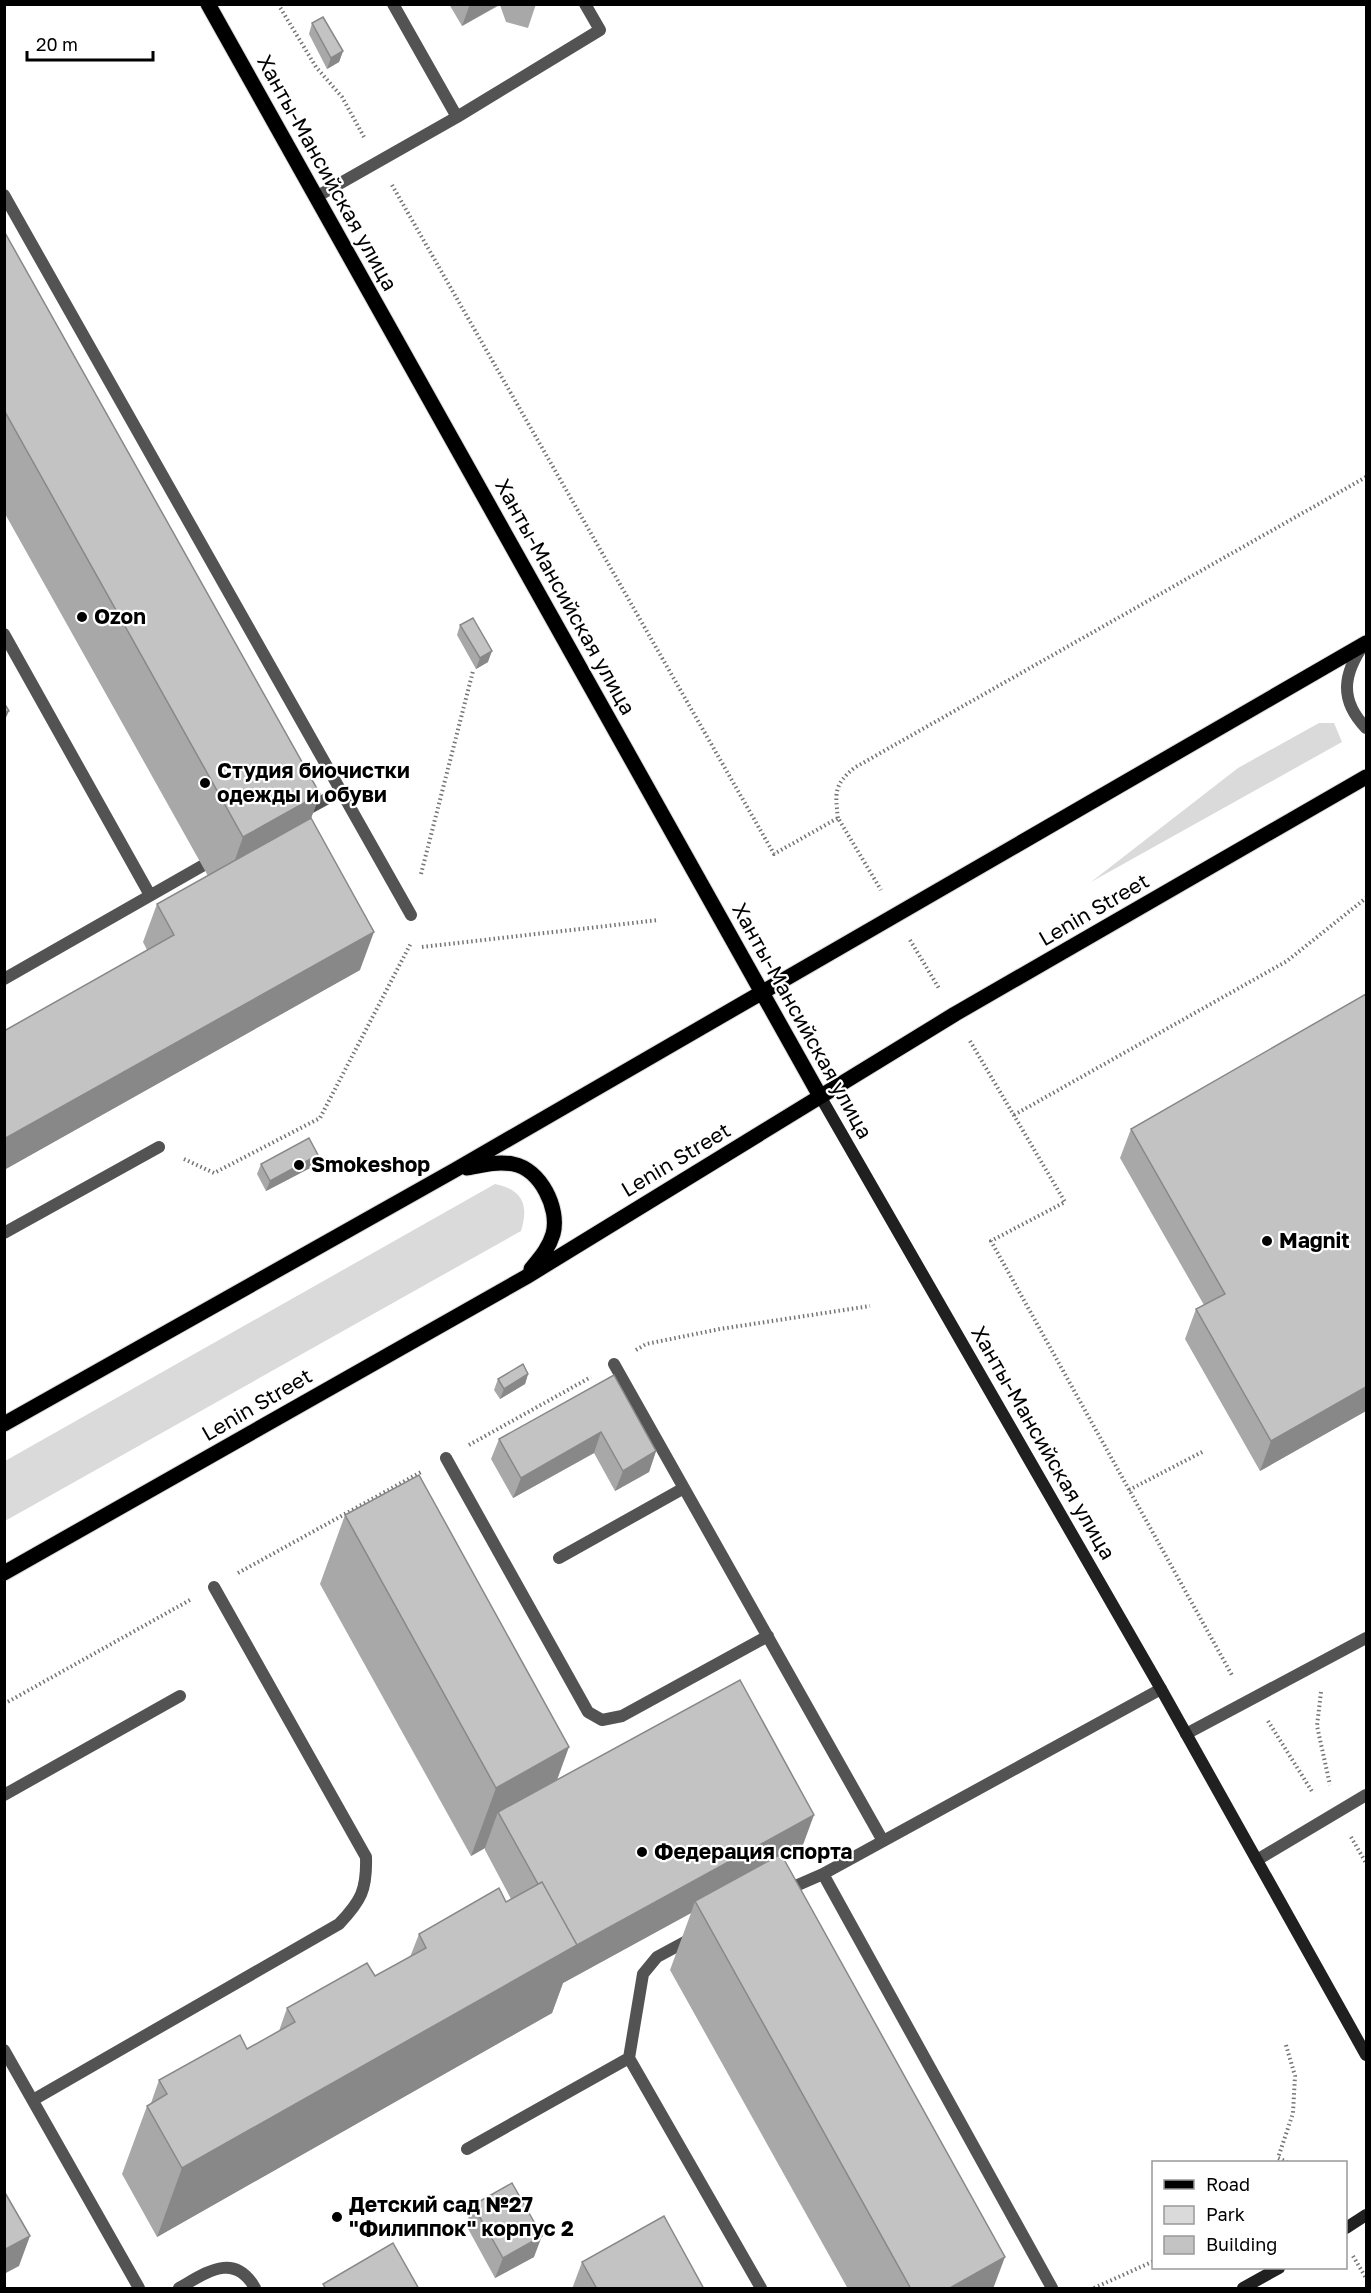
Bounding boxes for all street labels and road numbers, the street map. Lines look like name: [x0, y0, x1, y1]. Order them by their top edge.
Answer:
street label: Ханты-Мансийская улица: [252, 50, 404, 295]
street label: Ханты-Мансийская улица: [490, 474, 642, 719]
street label: Lenin Street: [1034, 867, 1153, 951]
street label: Ханты-Мансийская улица: [727, 898, 879, 1143]
street label: Lenin Street: [616, 1116, 735, 1202]
street label: Ханты-Мансийская улица: [966, 1321, 1122, 1564]
street label: Lenin Street: [197, 1362, 316, 1446]

